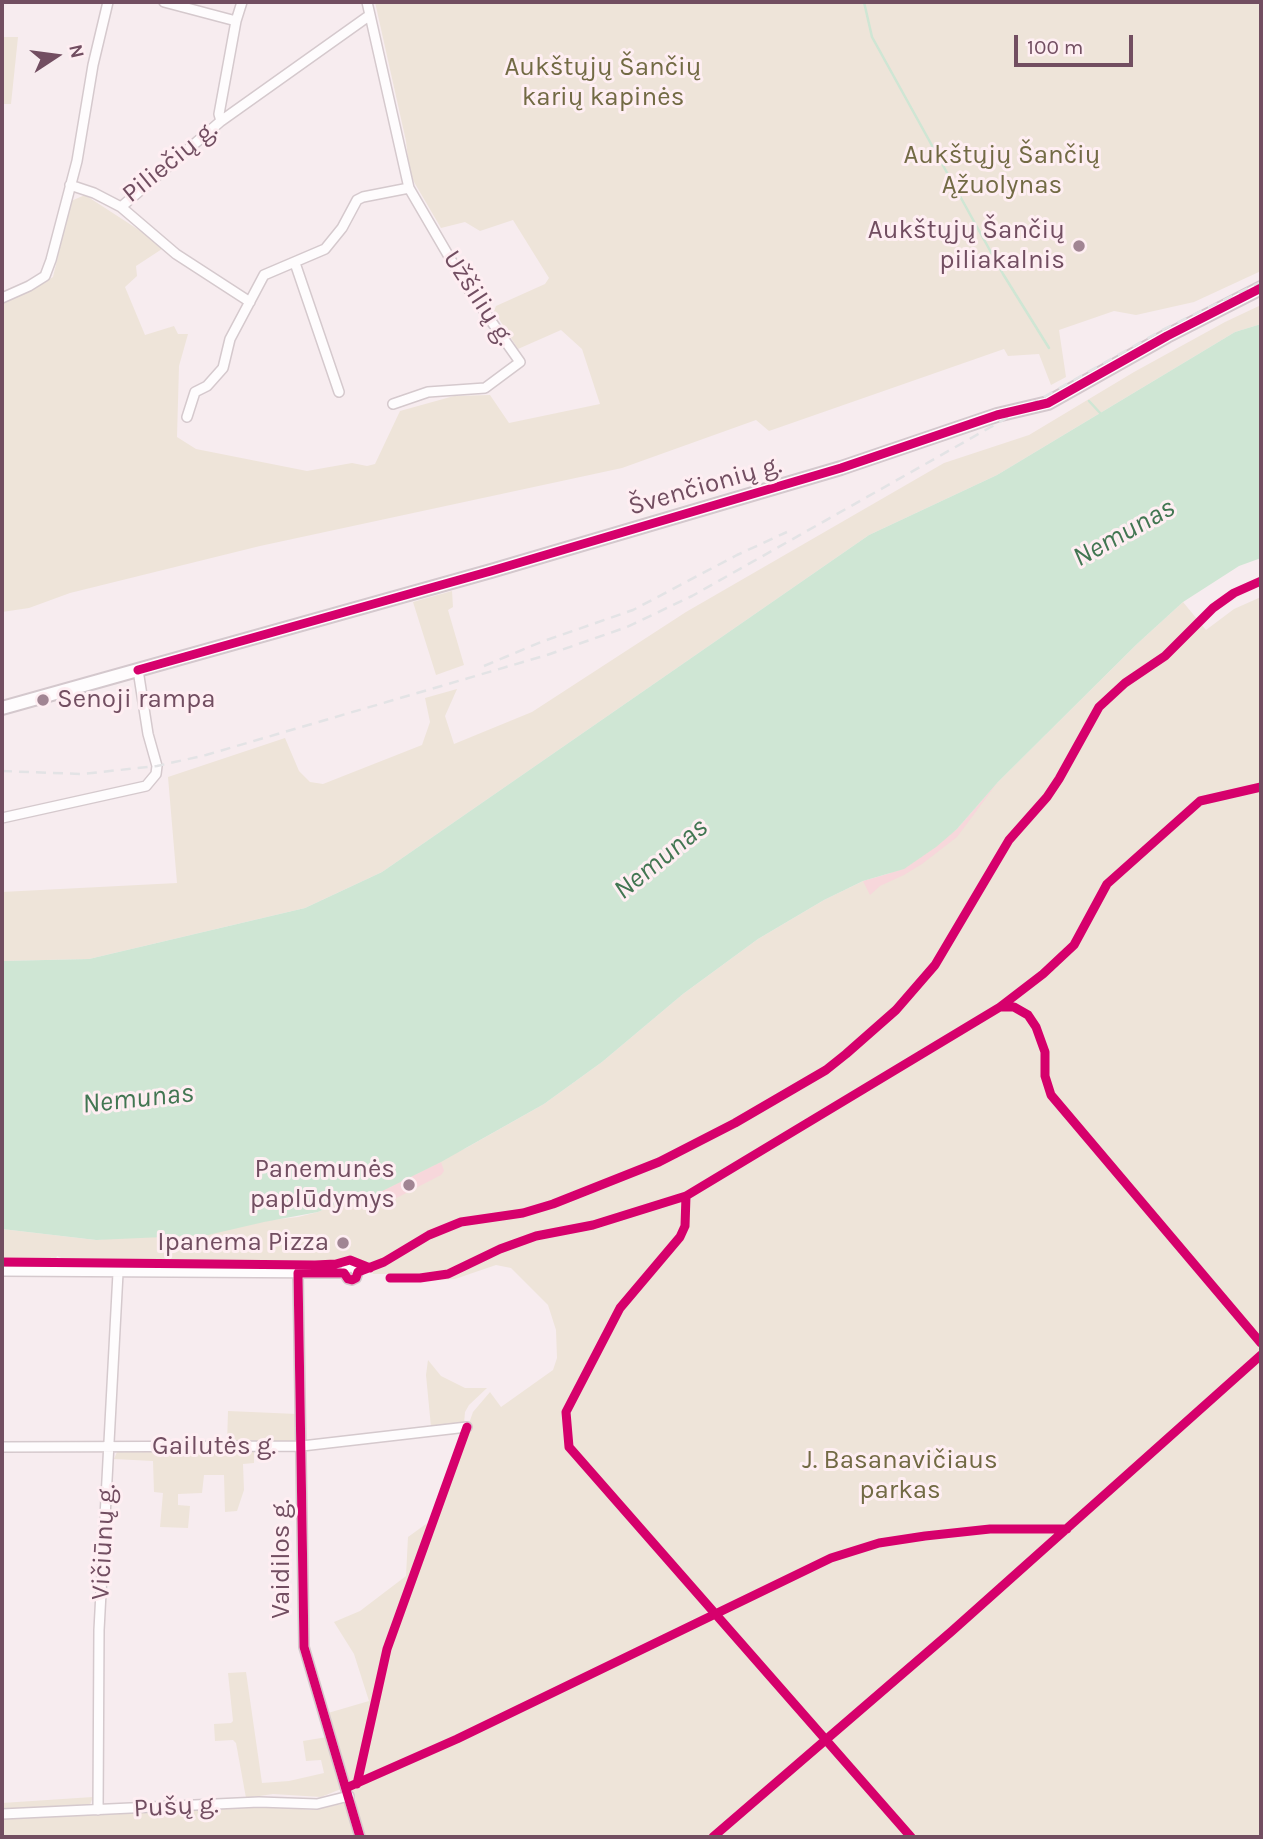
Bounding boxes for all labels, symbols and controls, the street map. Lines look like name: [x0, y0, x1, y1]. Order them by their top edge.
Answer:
north arrow: [21, 21, 91, 91]
scale bar: [1018, 21, 1137, 65]
text: 100 m: [1027, 35, 1084, 59]
text: N: [64, 42, 89, 60]
park label: Aukštųjų Šančių karių kapinės: [504, 52, 702, 114]
street label: Piliečių g.: [116, 114, 224, 210]
park label: Aukštųjų Šančių Ąžuolynas: [903, 140, 1101, 202]
place label: Aukštųjų Šančių piliakalnis: [868, 215, 1065, 276]
marker: Aukštųjų Šančių piliakalnis: [1071, 238, 1087, 254]
street label: Užšilių g.: [436, 245, 520, 351]
street label: Švenčionių g.: [625, 449, 785, 523]
water label: Nemunas: [1067, 491, 1181, 575]
place label: Senoji rampa: [57, 684, 216, 716]
marker: Senoji rampa: [35, 692, 51, 708]
water label: Nemunas: [607, 811, 715, 907]
water label: Nemunas: [81, 1076, 195, 1122]
place label: Panemunės paplūdymys: [250, 1154, 395, 1216]
marker: Panemunės paplūdymys: [401, 1177, 417, 1193]
place label: Ipanema Pizza: [157, 1227, 329, 1259]
marker: Ipanema Pizza: [335, 1235, 351, 1251]
street label: Gailutės g.: [152, 1431, 276, 1463]
park label: J. Basanavičiaus parkas: [802, 1445, 998, 1506]
street label: Vičiūnų g.: [85, 1483, 123, 1601]
street label: Vaidilos g.: [266, 1499, 298, 1619]
street label: Pušų g.: [133, 1789, 219, 1825]

